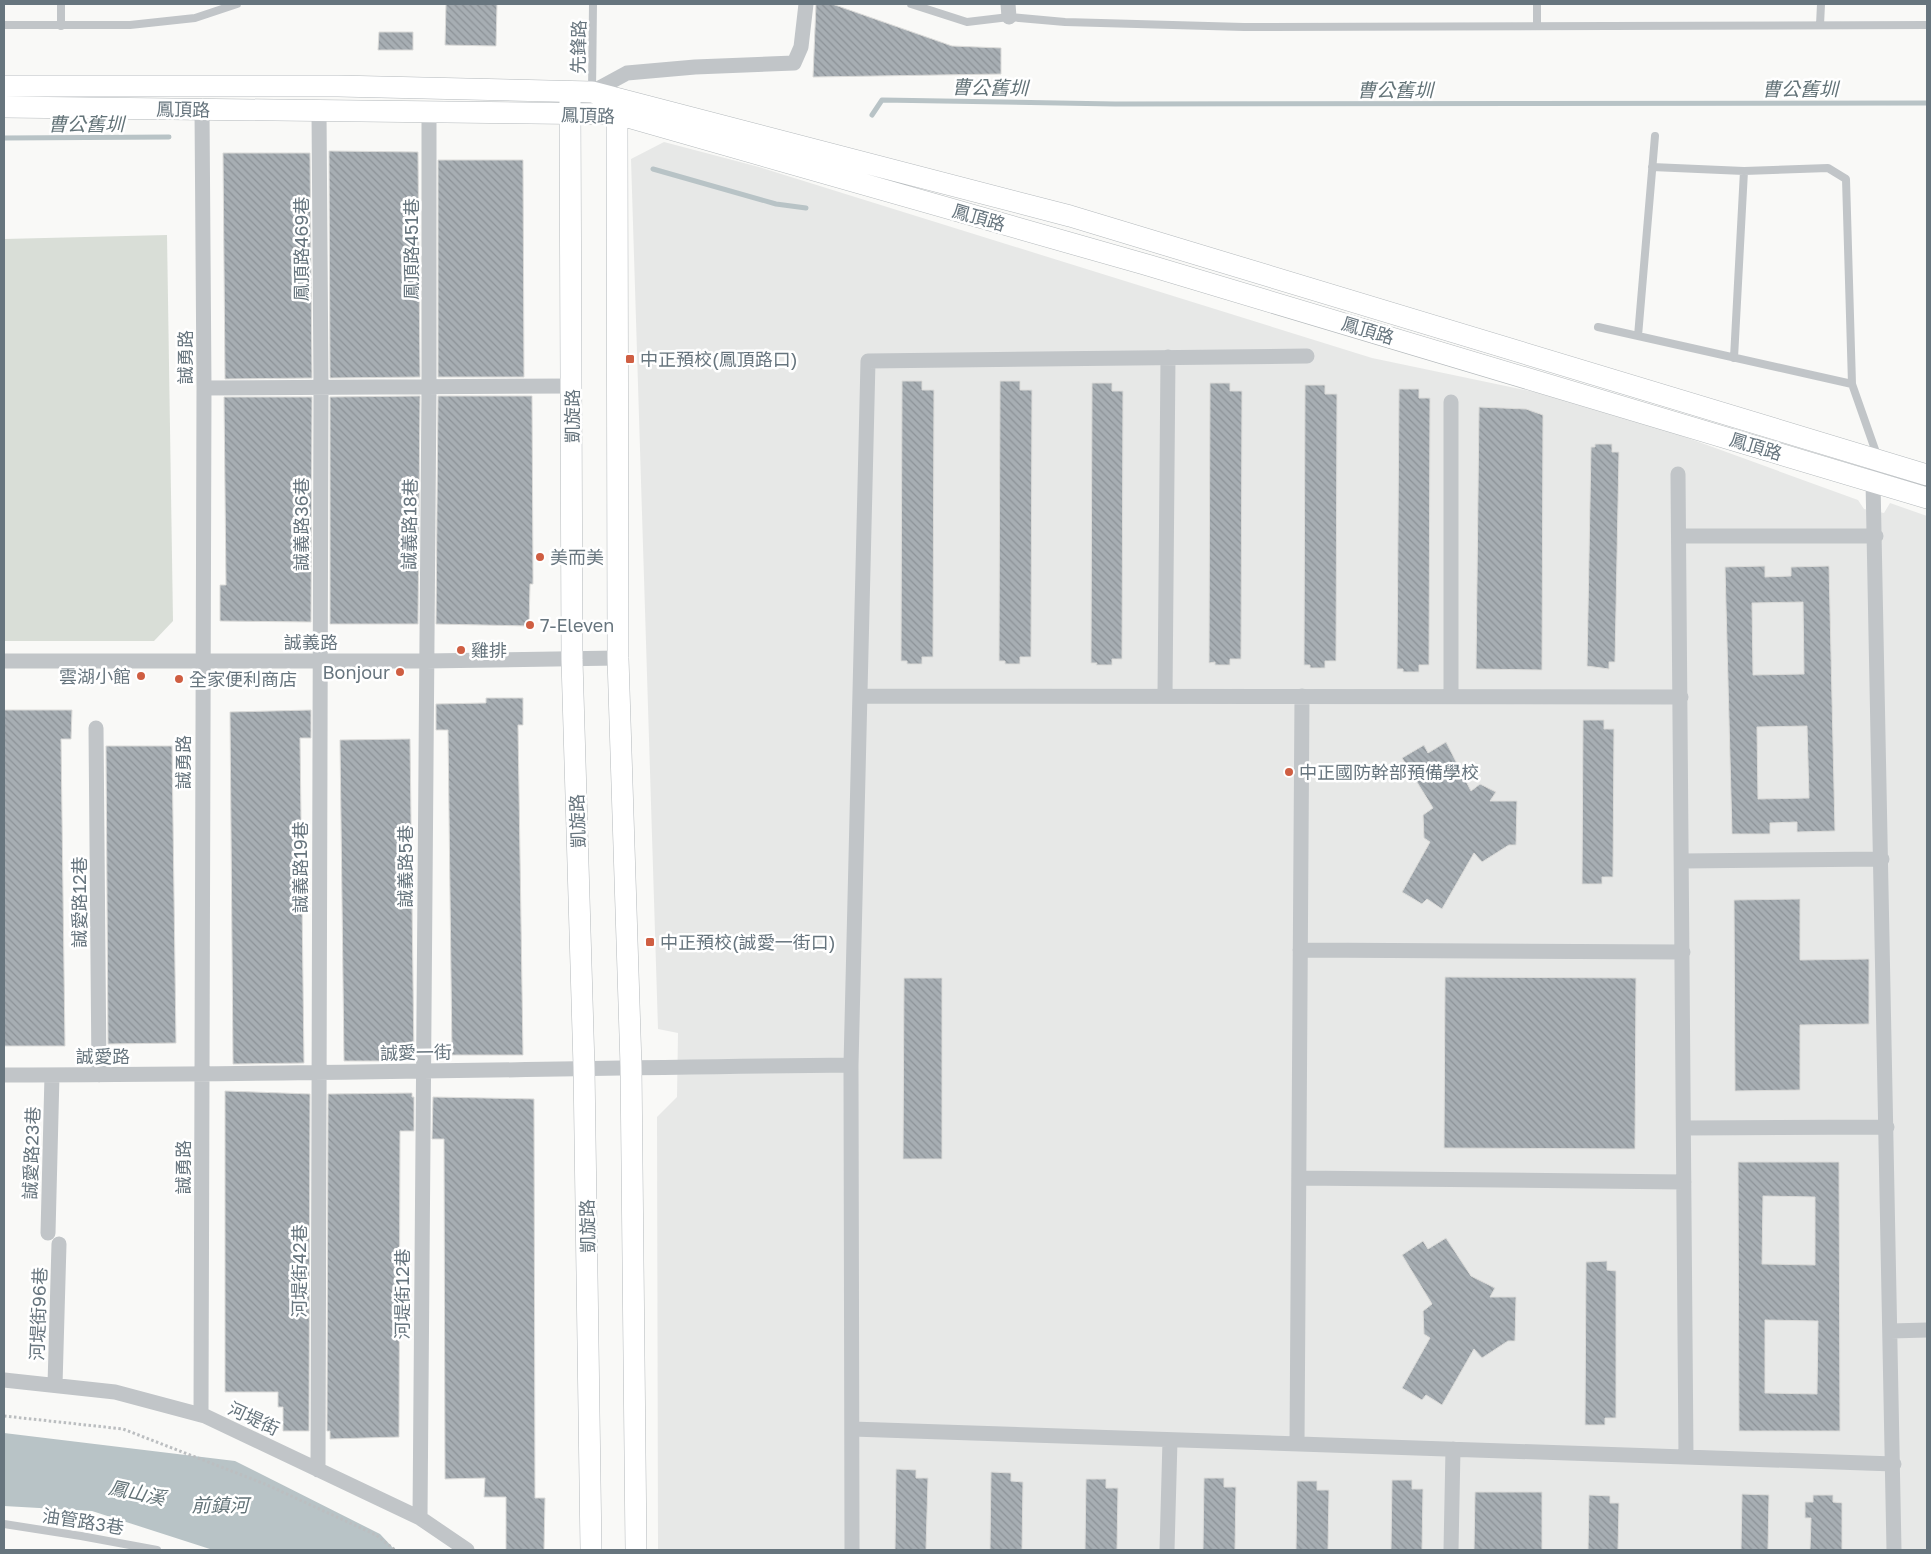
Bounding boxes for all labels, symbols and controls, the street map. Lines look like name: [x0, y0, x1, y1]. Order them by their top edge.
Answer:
street label: 先鋒路: [567, 20, 589, 74]
water label: 曹公舊圳: [952, 75, 1031, 99]
water label: 曹公舊圳: [1762, 77, 1841, 100]
water label: 曹公舊圳: [1357, 78, 1436, 101]
street label: 鳳頂路: [156, 98, 210, 120]
street label: 鳳頂路: [561, 103, 615, 127]
water label: 曹公舊圳: [48, 112, 127, 135]
street label: 鳳頂路469巷: [290, 197, 312, 301]
street label: 鳳頂路451巷: [400, 198, 422, 300]
street label: 鳳頂路: [950, 199, 1008, 235]
street label: 鳳頂路: [1339, 312, 1397, 348]
street label: 誠勇路: [174, 330, 196, 384]
place label: 中正預校(鳳頂路口): [640, 348, 798, 370]
marker: 中正預校(鳳頂路口): [624, 353, 636, 365]
street label: 凱旋路: [561, 389, 583, 443]
street label: 鳳頂路: [1727, 428, 1785, 464]
street label: 誠義路36巷: [290, 477, 312, 571]
street label: 誠義路18巷: [397, 478, 421, 570]
place label: 美而美: [550, 546, 604, 568]
marker: 美而美: [534, 551, 546, 563]
place label: 7-Eleven: [540, 614, 614, 636]
marker: 7-Eleven: [524, 619, 536, 631]
street label: 誠義路: [284, 631, 338, 653]
place label: 雞排: [471, 639, 507, 661]
marker: 雞排: [455, 644, 467, 656]
place label: Bonjour: [323, 661, 390, 683]
place label: 雲湖小館: [59, 665, 131, 687]
marker: Bonjour: [394, 666, 406, 678]
place label: 全家便利商店: [189, 668, 297, 690]
marker: 雲湖小館: [135, 670, 147, 682]
marker: 全家便利商店: [173, 673, 185, 685]
street label: 誠勇路: [172, 735, 194, 789]
place label: 中正國防幹部預備學校: [1299, 761, 1479, 783]
marker: 中正國防幹部預備學校: [1283, 766, 1295, 778]
street label: 凱旋路: [565, 794, 589, 848]
street label: 誠義路19巷: [289, 821, 311, 913]
street label: 誠義路5巷: [394, 825, 416, 907]
street label: 誠愛路12巷: [68, 856, 90, 948]
place label: 中正預校(誠愛一街口): [660, 931, 836, 953]
marker: 中正預校(誠愛一街口): [644, 936, 656, 948]
street label: 誠愛一街: [380, 1040, 452, 1064]
street label: 誠愛路: [76, 1045, 130, 1067]
street label: 誠愛路23巷: [18, 1106, 44, 1200]
street label: 誠勇路: [172, 1140, 194, 1194]
street label: 凱旋路: [576, 1199, 598, 1253]
street label: 河堤街42巷: [288, 1224, 310, 1318]
street label: 河堤街12巷: [391, 1248, 413, 1340]
street label: 河堤街96巷: [25, 1267, 51, 1361]
street label: 河堤街: [225, 1397, 283, 1439]
water label: 鳳山溪: [107, 1475, 170, 1510]
water label: 前鎮河: [191, 1493, 252, 1516]
street label: 油管路3巷: [41, 1504, 125, 1538]

